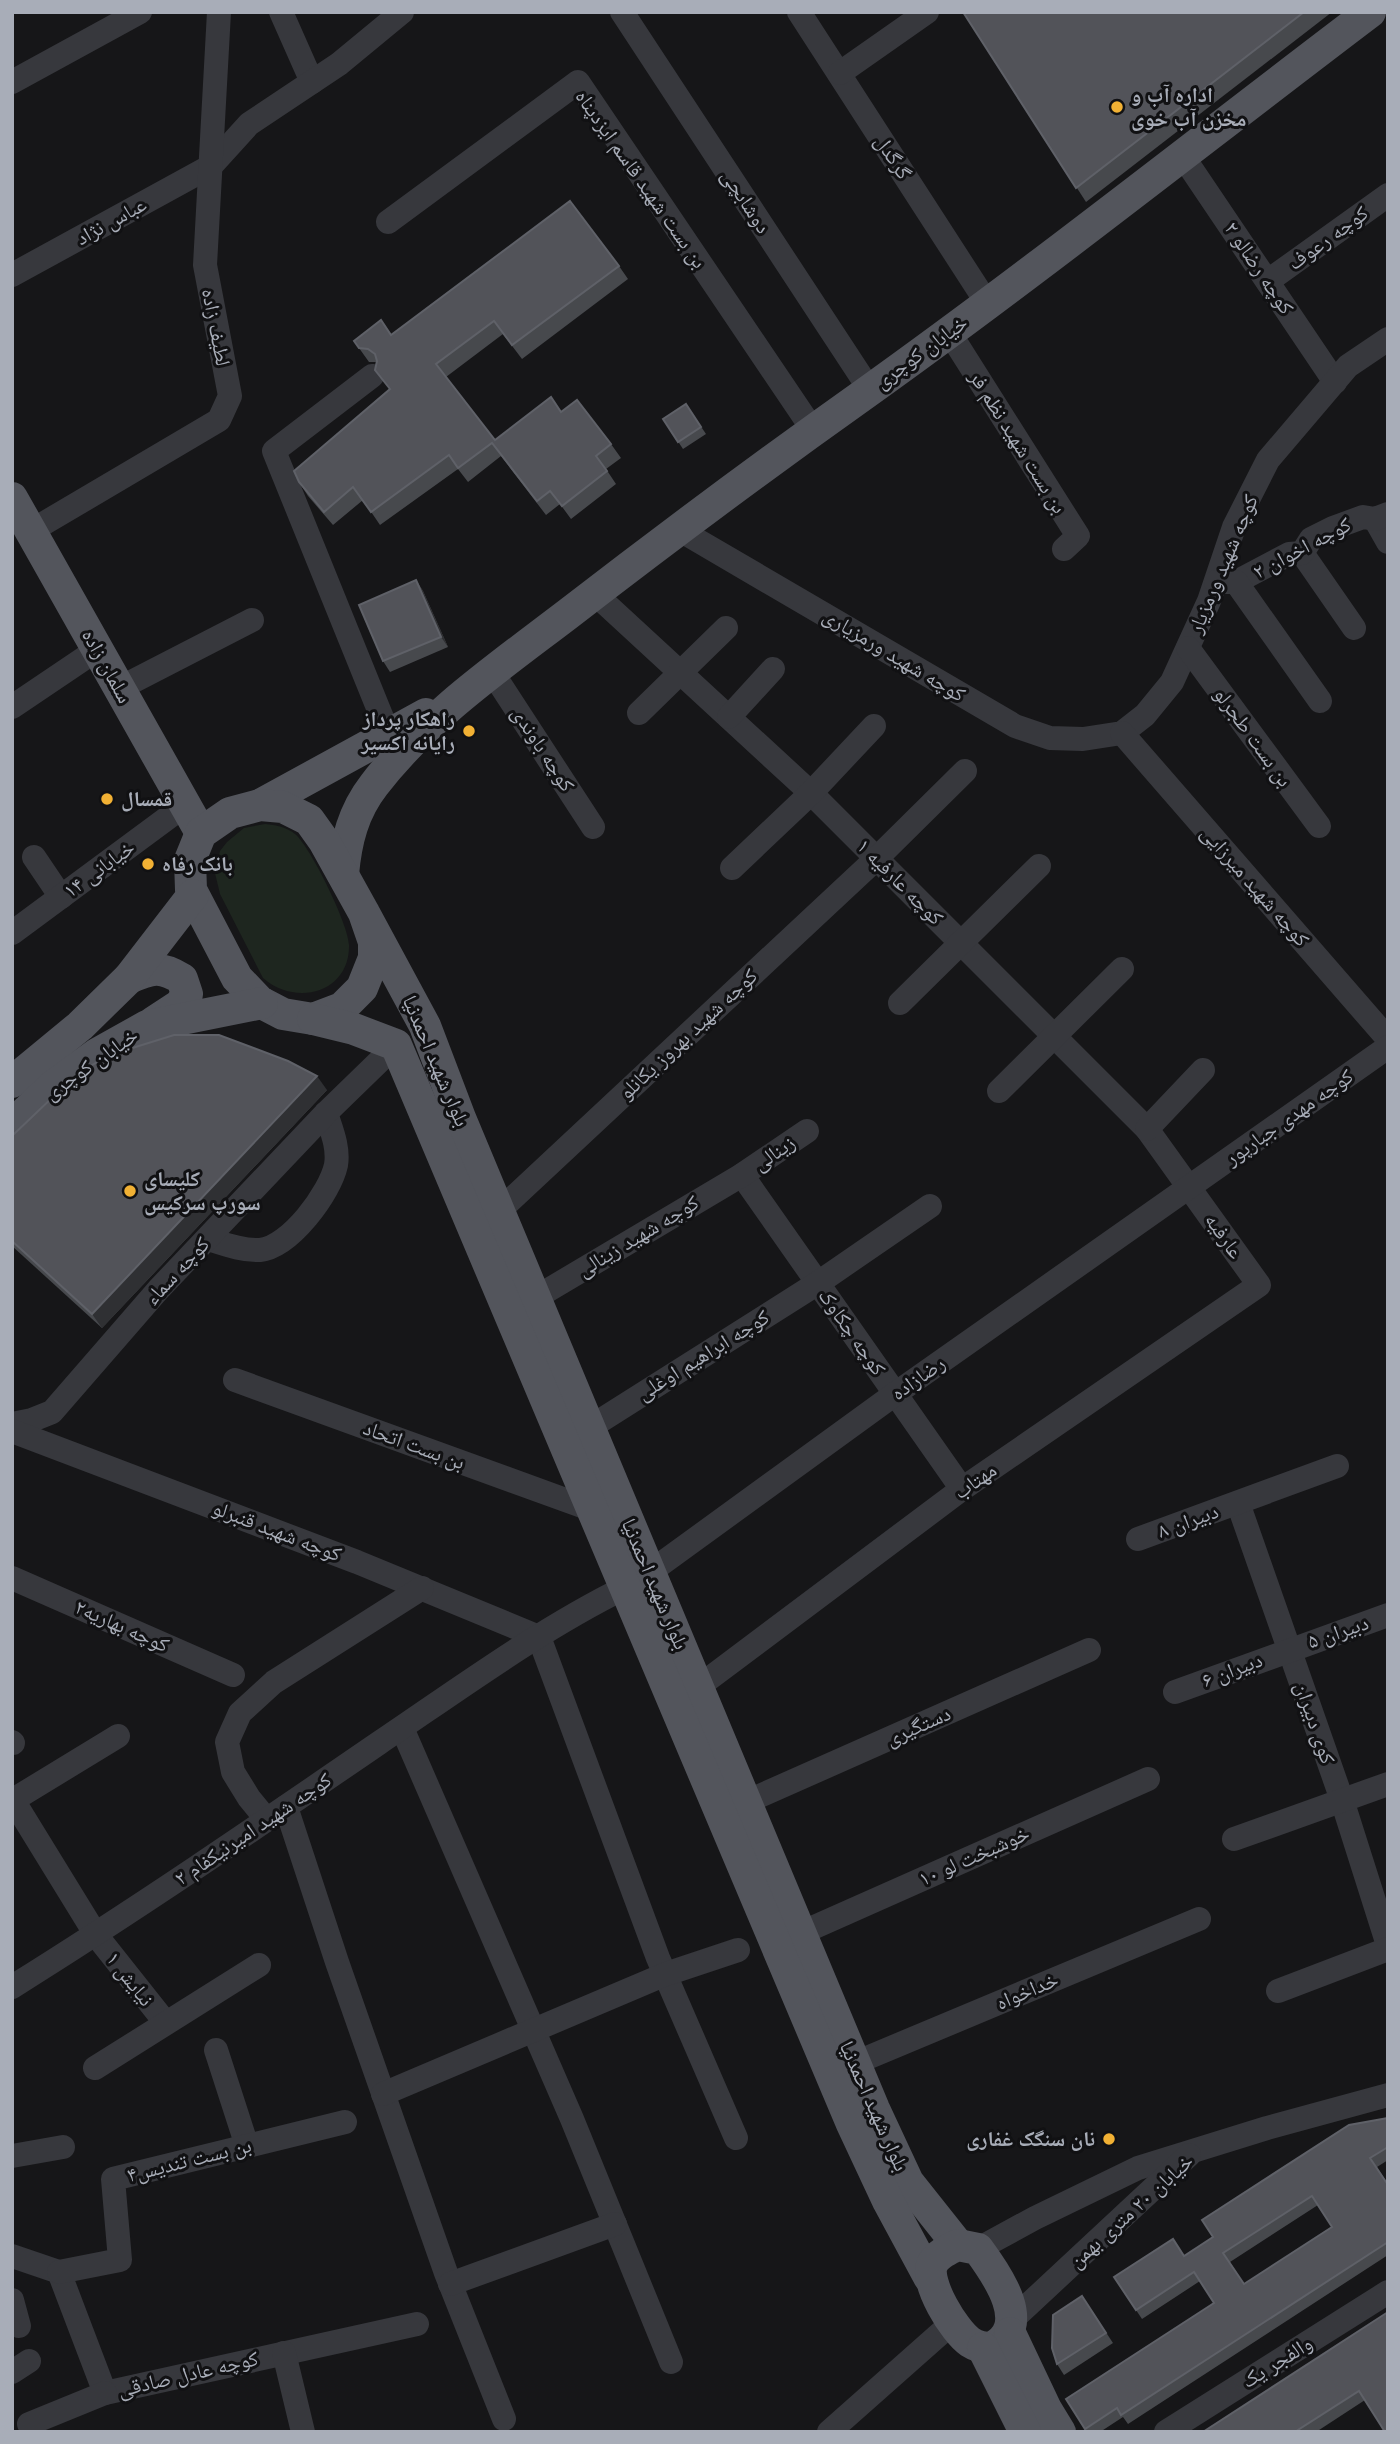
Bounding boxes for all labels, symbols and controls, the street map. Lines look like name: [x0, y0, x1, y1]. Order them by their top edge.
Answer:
place label: اداره آب و مخزن آب خوی: [1131, 81, 1246, 132]
street label: بن بست شهید قاسم ایزدپناه: [569, 84, 713, 274]
marker: اداره آب و مخزن آب خوی: [1109, 99, 1125, 115]
street label: گرگدل: [869, 129, 918, 185]
street label: دوشابچی: [716, 163, 777, 238]
street label: عباس نژاد: [71, 190, 151, 251]
street label: کوچه رعوف: [1282, 199, 1374, 276]
street label: کوچه رضالو ۲: [1219, 216, 1300, 320]
street label: لطیف زاده: [196, 286, 237, 368]
street label: خیابان کوچری: [869, 309, 973, 394]
street label: بن بست شهید نظم فر: [962, 364, 1073, 519]
street label: کوچه شهید ورمزیار: [1181, 490, 1264, 638]
street label: کوچه اخوان ۲: [1248, 510, 1356, 585]
street label: کوچه شهید ورمزیاری: [818, 601, 971, 708]
street label: سلمان زاده: [76, 624, 139, 708]
street label: بن بست طجرلو: [1208, 682, 1299, 792]
street label: کوچه باوندی: [506, 701, 581, 797]
place label: راهکار پرداز رایانه اکسیر: [360, 705, 455, 756]
marker: راهکار پرداز رایانه اکسیر: [461, 723, 477, 739]
place label: قمسال: [121, 785, 172, 812]
marker: قمسال: [99, 791, 115, 807]
street label: کوچه شهید میرزایی: [1195, 819, 1316, 952]
street label: کوچه عارفیه ۱: [851, 833, 950, 931]
street label: خیابانی ۱۴: [58, 834, 140, 904]
place label: بانک رفاه: [162, 850, 233, 877]
marker: بانک رفاه: [140, 856, 156, 872]
street label: کوچه شهید بهروز یکانلو: [612, 962, 763, 1105]
street label: بلوار شهید احمدنیا: [397, 991, 476, 1131]
street label: خیابان کوچری: [38, 1021, 143, 1106]
street label: کوچه مهدی جبارپور: [1218, 1062, 1359, 1172]
street label: زینالی: [747, 1129, 800, 1177]
place label: کلیسای سورپ سرکیس: [144, 1165, 261, 1216]
marker: کلیسای سورپ سرکیس: [122, 1183, 138, 1199]
street label: کوچه شهید زینالی: [572, 1188, 704, 1283]
street label: عارفیه: [1199, 1208, 1250, 1264]
street label: کوچه سماء: [138, 1231, 215, 1311]
street label: کوچه چکاوک: [813, 1283, 892, 1381]
street label: کوچه ابراهیم اوغلی: [631, 1303, 775, 1407]
street label: رضازاده: [885, 1349, 950, 1406]
street label: بن بست اتحاد: [360, 1414, 469, 1475]
street label: مهتاب: [948, 1456, 1002, 1505]
street label: کوچه شهید قنبرلو: [209, 1494, 346, 1568]
street label: دبیران ۸: [1154, 1497, 1222, 1544]
street label: بلوار شهید احمدنیا: [616, 1514, 695, 1654]
street label: کوچه بهاریه۲: [71, 1593, 174, 1658]
street label: دبیران ۵: [1304, 1609, 1372, 1655]
street label: دبیران ۶: [1198, 1646, 1266, 1693]
street label: کوی دبیران: [1289, 1678, 1342, 1768]
street label: دستگیری: [881, 1699, 955, 1752]
street label: کوچه شهید امیرنیکفام ۲: [169, 1766, 337, 1892]
street label: خوشبخت لو ۱۰: [914, 1819, 1033, 1892]
street label: نیایش ۱: [101, 1946, 160, 2012]
street label: خداخواه: [992, 1965, 1062, 2016]
street label: بلوار شهید احمدنیا: [834, 2036, 915, 2175]
place label: نان سنگک غفاری: [966, 2125, 1095, 2152]
street label: بن بست تندیس۴: [124, 2131, 254, 2188]
marker: نان سنگک غفاری: [1101, 2131, 1117, 2147]
street label: خیابان ۲۰ متری بهمن: [1063, 2148, 1199, 2274]
street label: والفجر یک: [1236, 2329, 1317, 2394]
street label: کوچه عادل صادقی: [115, 2344, 261, 2403]

